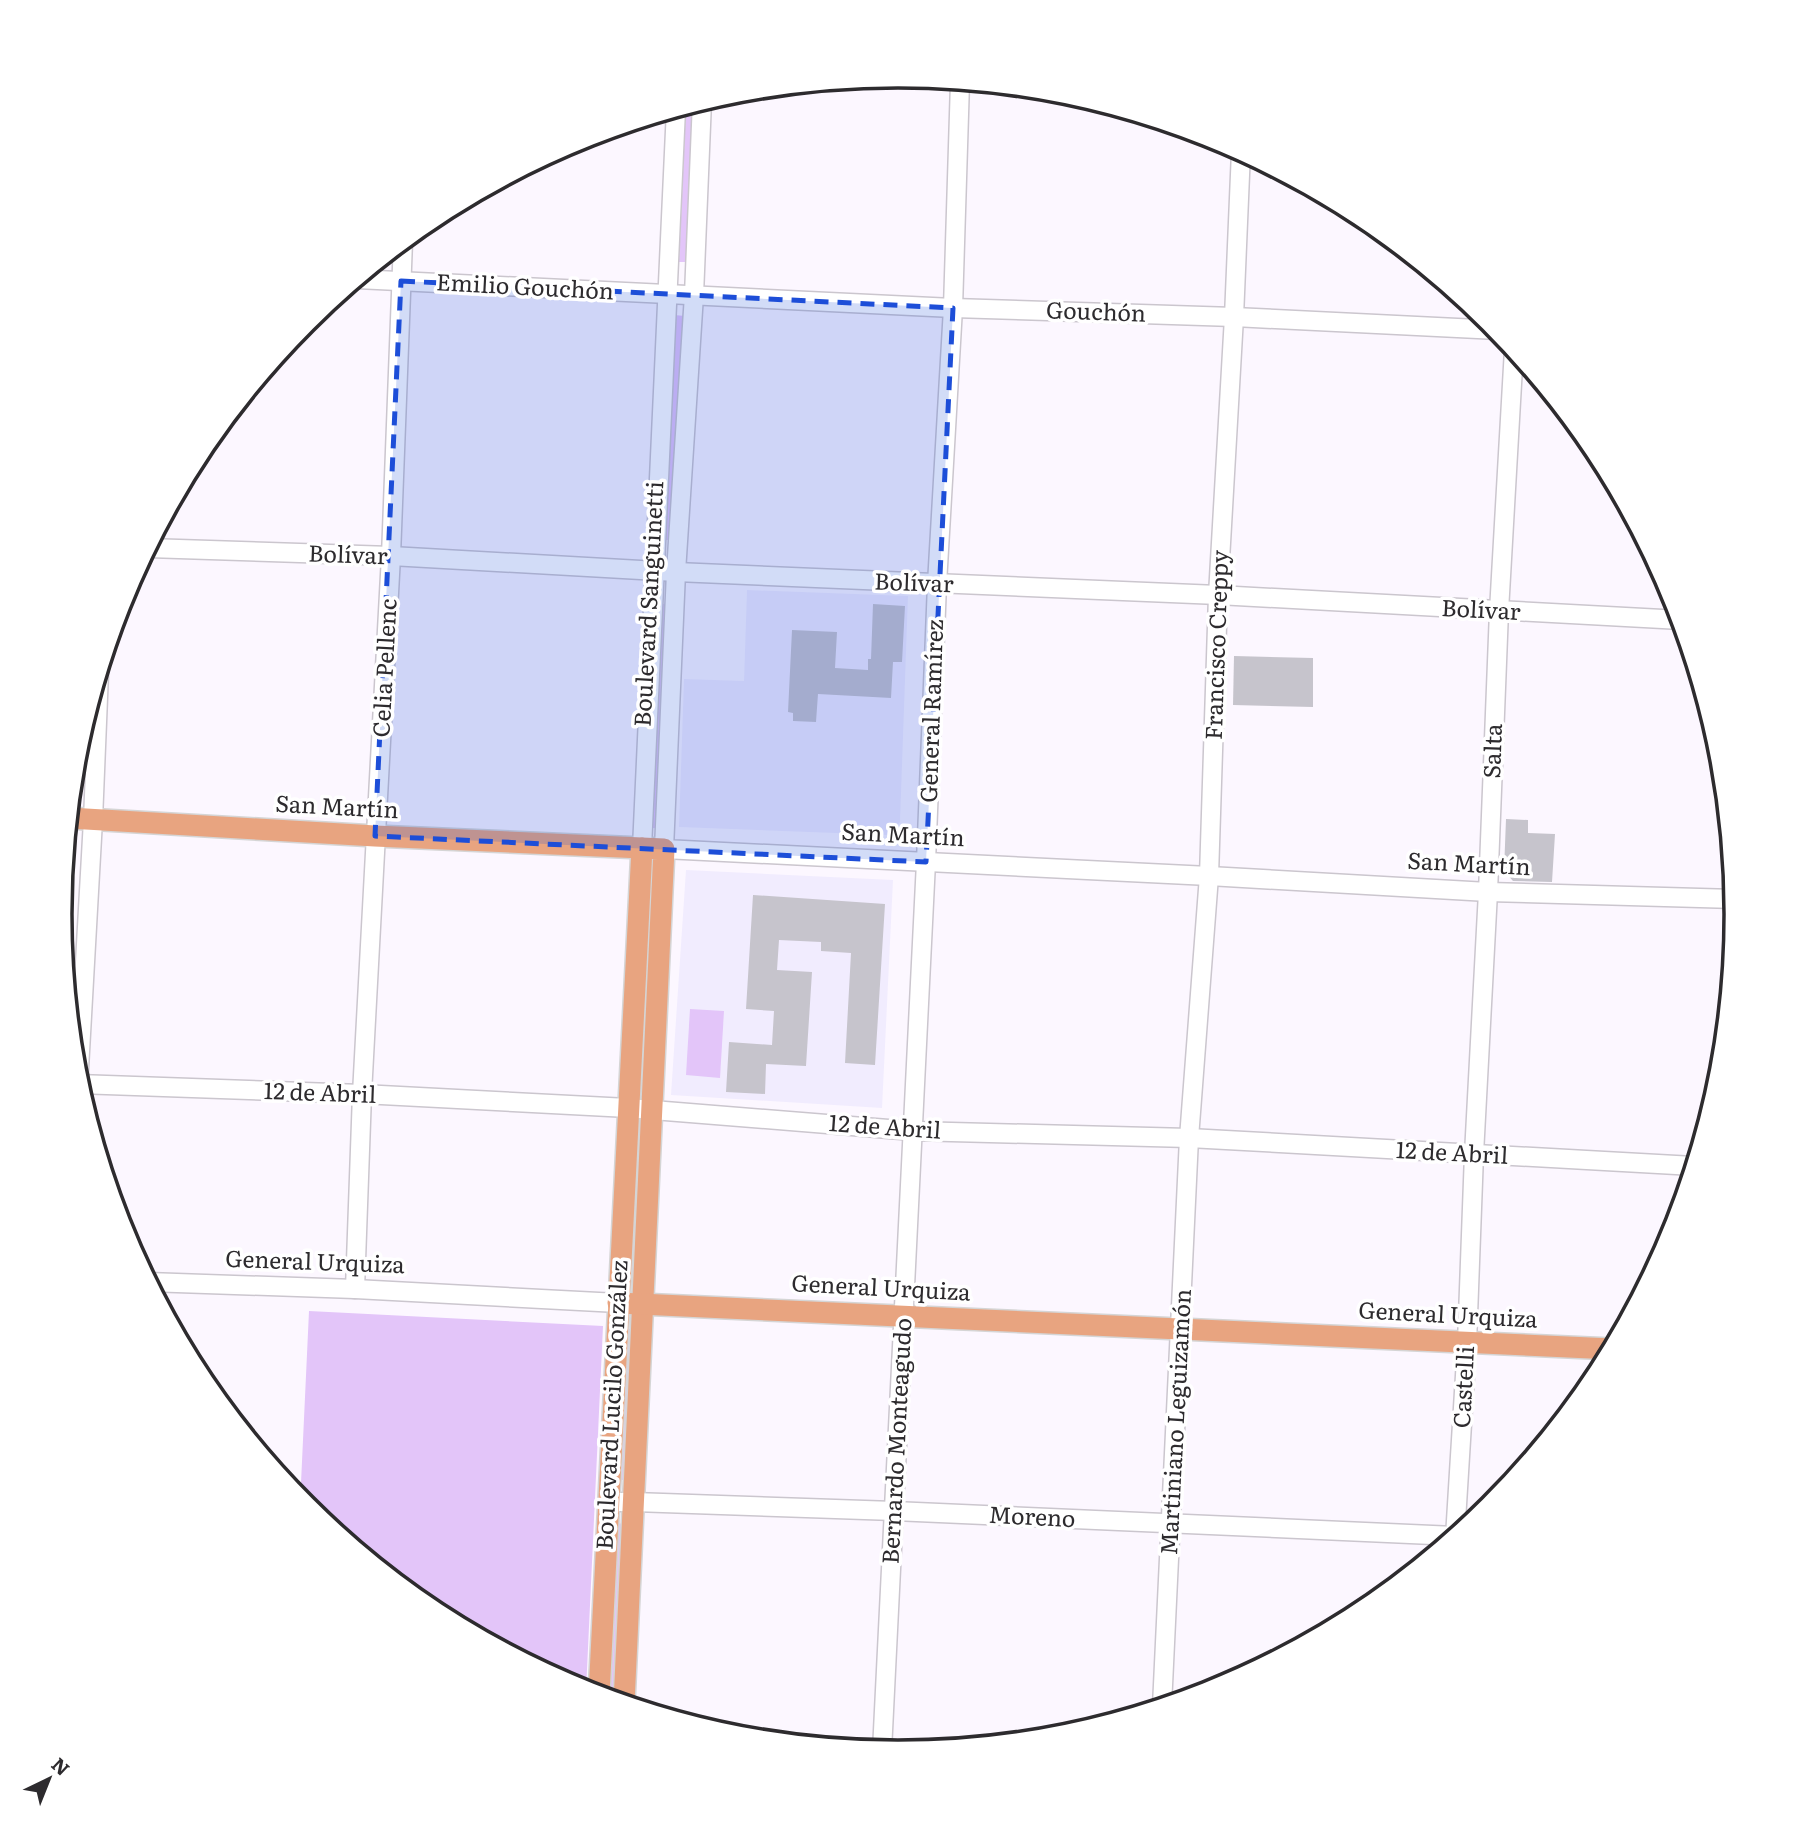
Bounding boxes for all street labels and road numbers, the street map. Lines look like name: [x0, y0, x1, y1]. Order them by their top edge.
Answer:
street label: Emilio Gouchón: [435, 263, 615, 307]
street label: Gouchón: [1045, 291, 1147, 329]
street label: Boulevard Sanguinetti: [624, 480, 670, 728]
street label: Bolívar: [308, 535, 388, 571]
street label: Francisco Creppy: [1195, 549, 1235, 741]
street label: Bolívar: [874, 563, 954, 599]
street label: Bolívar: [1441, 589, 1522, 627]
street label: Celia Pellenc: [362, 598, 404, 738]
street label: General Ramírez: [910, 619, 950, 803]
street label: Salta: [1473, 722, 1509, 779]
street label: San Martín: [275, 785, 400, 825]
street label: San Martín: [841, 813, 966, 853]
street label: San Martín: [1407, 842, 1532, 882]
street label: 12 de Abril: [263, 1072, 377, 1110]
street label: 12 de Abril: [828, 1104, 943, 1146]
street label: 12 de Abril: [1395, 1131, 1509, 1171]
street label: General Urquiza: [225, 1240, 406, 1280]
street label: Boulevard Lucilo González: [585, 1259, 635, 1551]
street label: General Urquiza: [791, 1264, 972, 1308]
street label: Martiniano Leguizamón: [1150, 1288, 1198, 1556]
street label: General Urquiza: [1358, 1291, 1539, 1335]
street label: Bernardo Monteagudo: [872, 1317, 918, 1565]
street label: Castelli: [1443, 1345, 1481, 1429]
street label: Moreno: [988, 1496, 1076, 1534]

